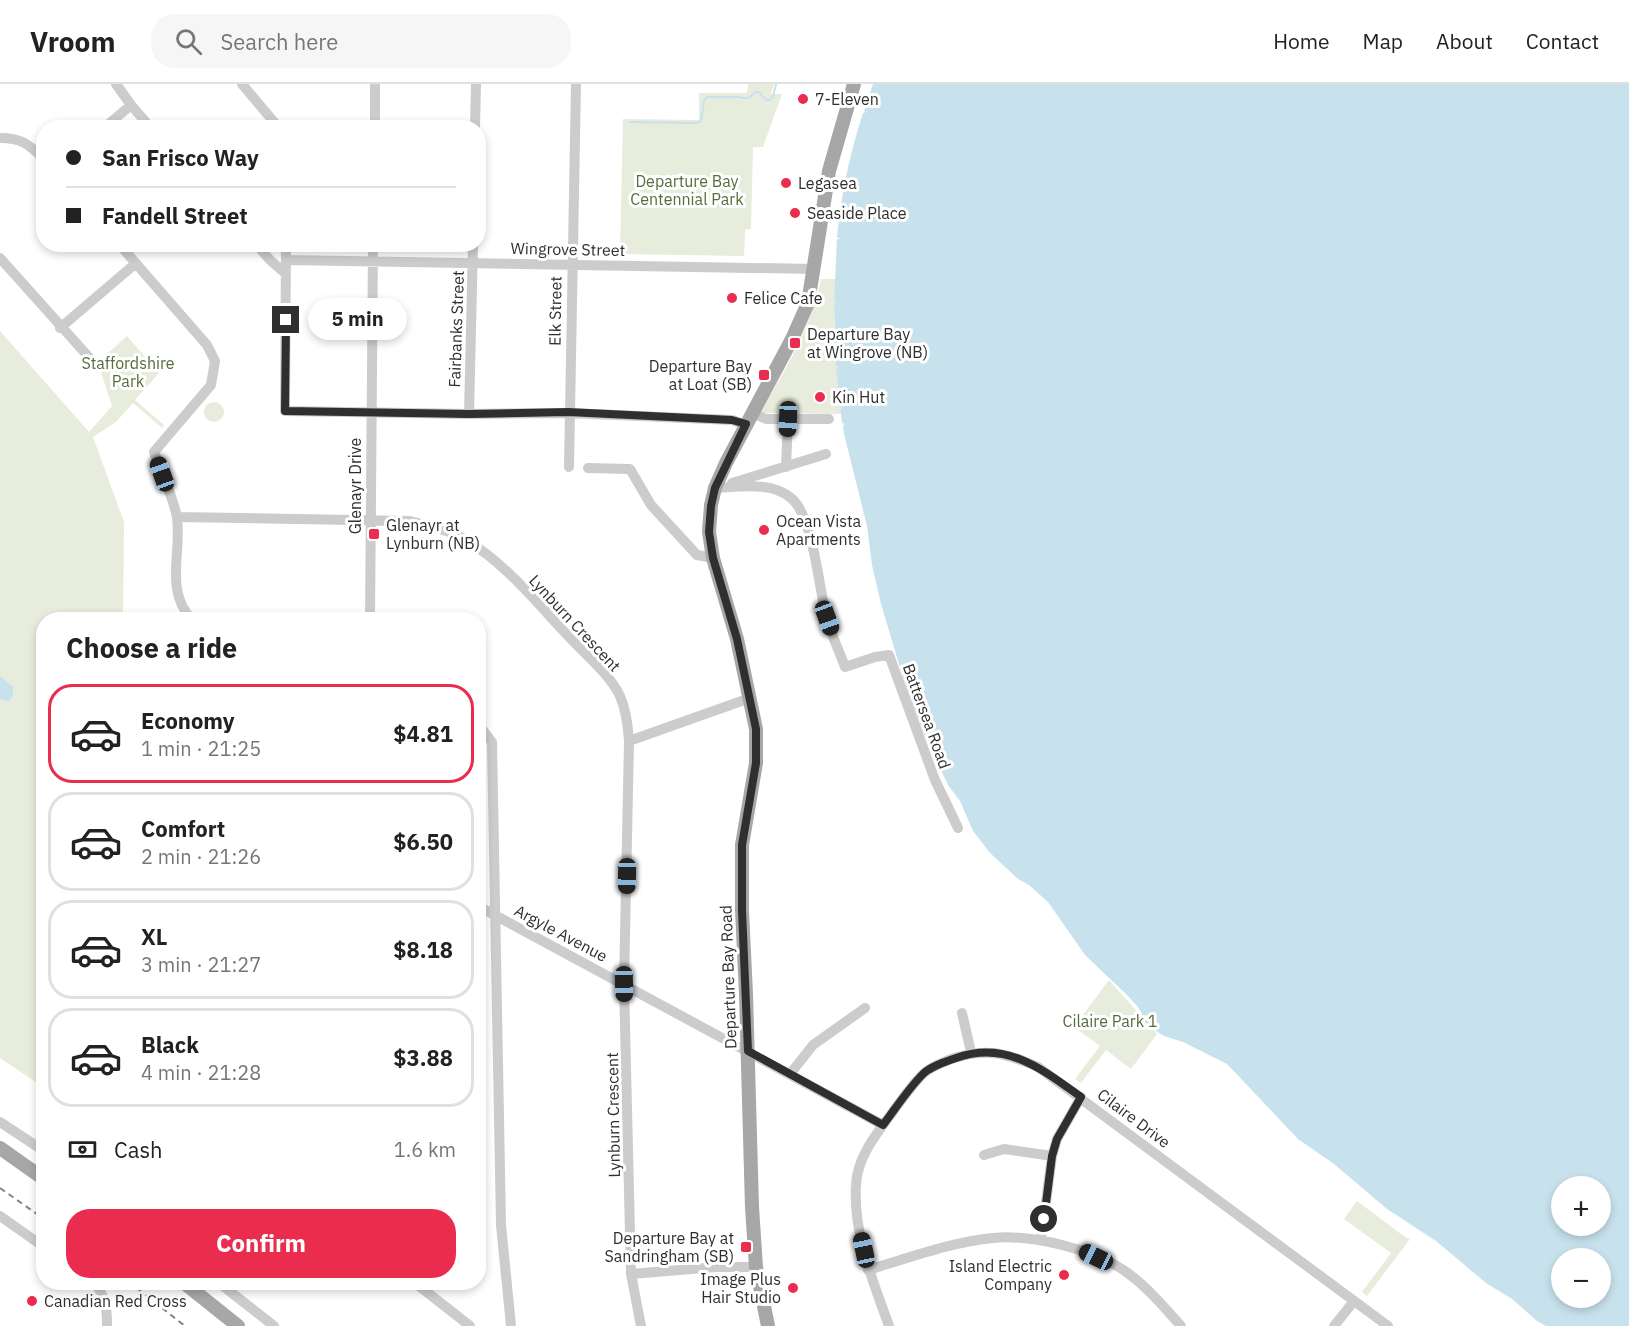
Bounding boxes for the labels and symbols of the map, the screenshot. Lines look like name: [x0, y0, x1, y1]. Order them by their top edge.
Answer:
place label: 7-Eleven: [815, 89, 879, 109]
marker: 7-Eleven: [796, 92, 810, 106]
park label: Departure Bay Centennial Park: [630, 171, 744, 209]
place label: Legasea: [798, 173, 857, 193]
marker: Legasea: [779, 176, 793, 190]
place label: Seaside Place: [807, 203, 907, 223]
marker: Seaside Place: [788, 206, 802, 220]
street label: Wingrove Street: [511, 238, 625, 260]
street label: Fairbanks Street: [444, 270, 468, 388]
street label: Elk Street: [544, 276, 566, 346]
place label: Felice Cafe: [744, 288, 823, 308]
marker: Felice Cafe: [725, 291, 739, 305]
callout: 5 min: [307, 299, 406, 341]
route end: [272, 306, 299, 333]
place label: Departure Bay at Wingrove (NB): [807, 324, 928, 362]
marker: Departure Bay at Wingrove (NB): [788, 336, 802, 350]
park label: Staffordshire Park: [81, 353, 175, 391]
place label: Departure Bay at Loat (SB): [649, 356, 752, 394]
marker: Departure Bay at Loat (SB): [757, 368, 771, 382]
place label: Kin Hut: [832, 387, 885, 407]
marker: Kin Hut: [813, 390, 827, 404]
car: [778, 401, 798, 437]
street label: Glenayr Drive: [345, 437, 365, 534]
car: [147, 454, 177, 494]
place label: Ocean Vista Apartments: [776, 511, 862, 549]
place label: Glenayr at Lynburn (NB): [386, 515, 480, 553]
marker: Ocean Vista Apartments: [757, 523, 771, 537]
marker: Glenayr at Lynburn (NB): [367, 527, 381, 541]
street label: Lynburn Crescent: [525, 570, 625, 676]
car: [812, 598, 842, 638]
street label: Battersea Road: [899, 661, 955, 771]
car: [618, 858, 636, 894]
street label: Argyle Avenue: [511, 900, 611, 966]
street label: Departure Bay Road: [715, 905, 741, 1049]
car: [615, 966, 633, 1002]
park label: Cilaire Park 1: [1063, 1011, 1157, 1031]
street label: Lynburn Crescent: [602, 1052, 624, 1178]
street label: Cilaire Drive: [1094, 1084, 1175, 1152]
route start: [1030, 1205, 1057, 1232]
place label: Departure Bay at Sandringham (SB): [605, 1228, 734, 1266]
car: [851, 1231, 877, 1269]
marker: Departure Bay at Sandringham (SB): [739, 1240, 753, 1254]
car: [1076, 1241, 1116, 1273]
place label: Island Electric Company: [949, 1256, 1052, 1294]
marker: Island Electric Company: [1057, 1268, 1071, 1282]
place label: Image Plus Hair Studio: [700, 1269, 781, 1307]
marker: Image Plus Hair Studio: [786, 1281, 800, 1295]
place label: Canadian Red Cross: [44, 1291, 187, 1311]
marker: Canadian Red Cross: [25, 1294, 39, 1308]

